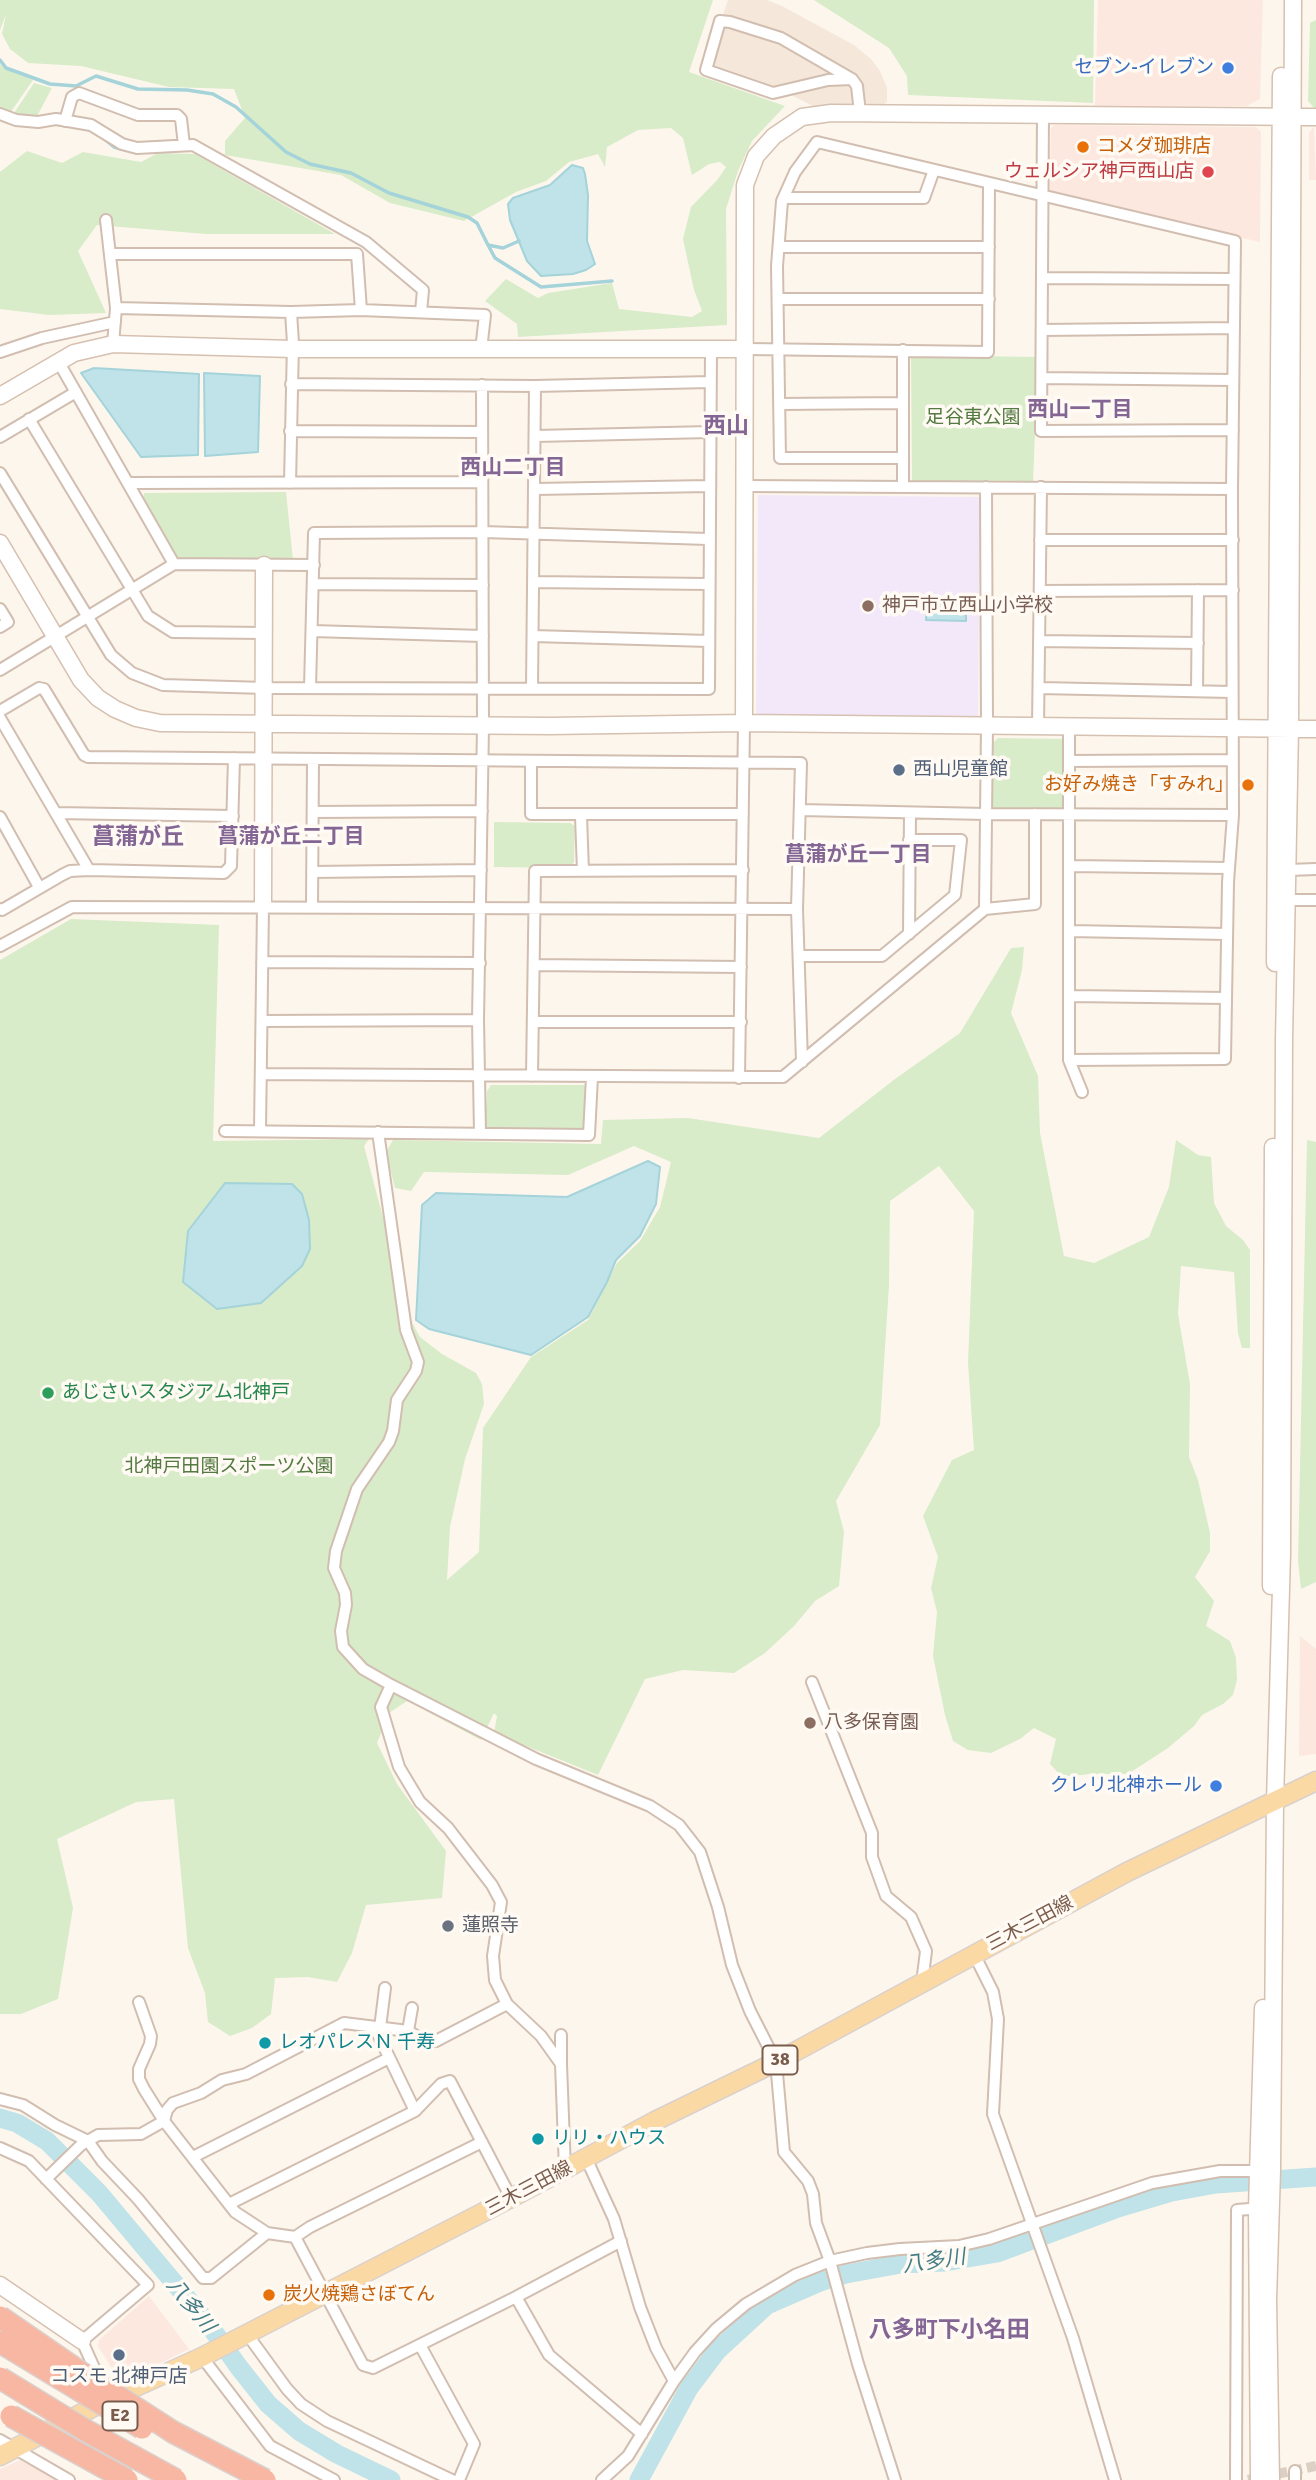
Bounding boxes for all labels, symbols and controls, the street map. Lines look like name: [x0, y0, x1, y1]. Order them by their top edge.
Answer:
place label: セブン-イレブン: [1074, 57, 1214, 79]
marker: セブン-イレブン: [1220, 60, 1236, 76]
place label: コメダ珈琲店: [1097, 136, 1211, 158]
marker: コメダ珈琲店: [1075, 139, 1091, 155]
place label: ウェルシア神戸西山店: [1004, 161, 1194, 183]
marker: ウェルシア神戸西山店: [1200, 164, 1216, 180]
district label: 西山一丁目: [1028, 397, 1132, 423]
park label: 足谷東公園: [926, 407, 1020, 429]
district label: 西山: [703, 413, 749, 441]
district label: 西山二丁目: [461, 455, 565, 481]
place label: 神戸市立西山小学校: [882, 595, 1053, 617]
marker: 神戸市立西山小学校: [860, 598, 876, 614]
place label: 西山児童館: [913, 759, 1008, 781]
marker: 西山児童館: [891, 762, 907, 778]
place label: お好み焼き「すみれ」: [1044, 774, 1234, 796]
marker: お好み焼き「すみれ」: [1240, 777, 1256, 793]
district label: 菖蒲が丘: [92, 824, 184, 852]
district label: 菖蒲が丘二丁目: [218, 824, 364, 850]
district label: 菖蒲が丘一丁目: [785, 842, 931, 868]
place label: あじさいスタジアム北神戸: [62, 1382, 290, 1404]
marker: あじさいスタジアム北神戸: [40, 1385, 56, 1401]
park label: 北神戸田園スポーツ公園: [125, 1456, 333, 1478]
place label: 八多保育園: [824, 1712, 919, 1734]
marker: 八多保育園: [802, 1715, 818, 1731]
place label: クレリ北神ホール: [1050, 1775, 1202, 1797]
marker: クレリ北神ホール: [1208, 1778, 1224, 1794]
street label: 三木三田線: [983, 1892, 1077, 1956]
place label: 蓮照寺: [462, 1915, 519, 1937]
marker: 蓮照寺: [440, 1918, 456, 1934]
place label: レオパレスＮ 千寿: [279, 2032, 435, 2054]
marker: レオパレスＮ 千寿: [257, 2035, 273, 2051]
road number: 38: [762, 2046, 798, 2074]
place label: リリ・ハウス: [552, 2128, 666, 2150]
marker: リリ・ハウス: [530, 2131, 546, 2147]
street label: 三木三田線: [482, 2157, 576, 2221]
water label: 八多川: [901, 2245, 967, 2279]
water label: 八多川: [160, 2274, 220, 2338]
place label: 炭火焼鶏さぼてん: [283, 2284, 435, 2306]
marker: 炭火焼鶏さぼてん: [261, 2287, 277, 2303]
district label: 八多町下小名田: [869, 2317, 1029, 2345]
marker: コスモ 北神戸店: [111, 2347, 127, 2363]
place label: コスモ 北神戸店: [50, 2366, 188, 2388]
road number: E2: [102, 2402, 138, 2430]

